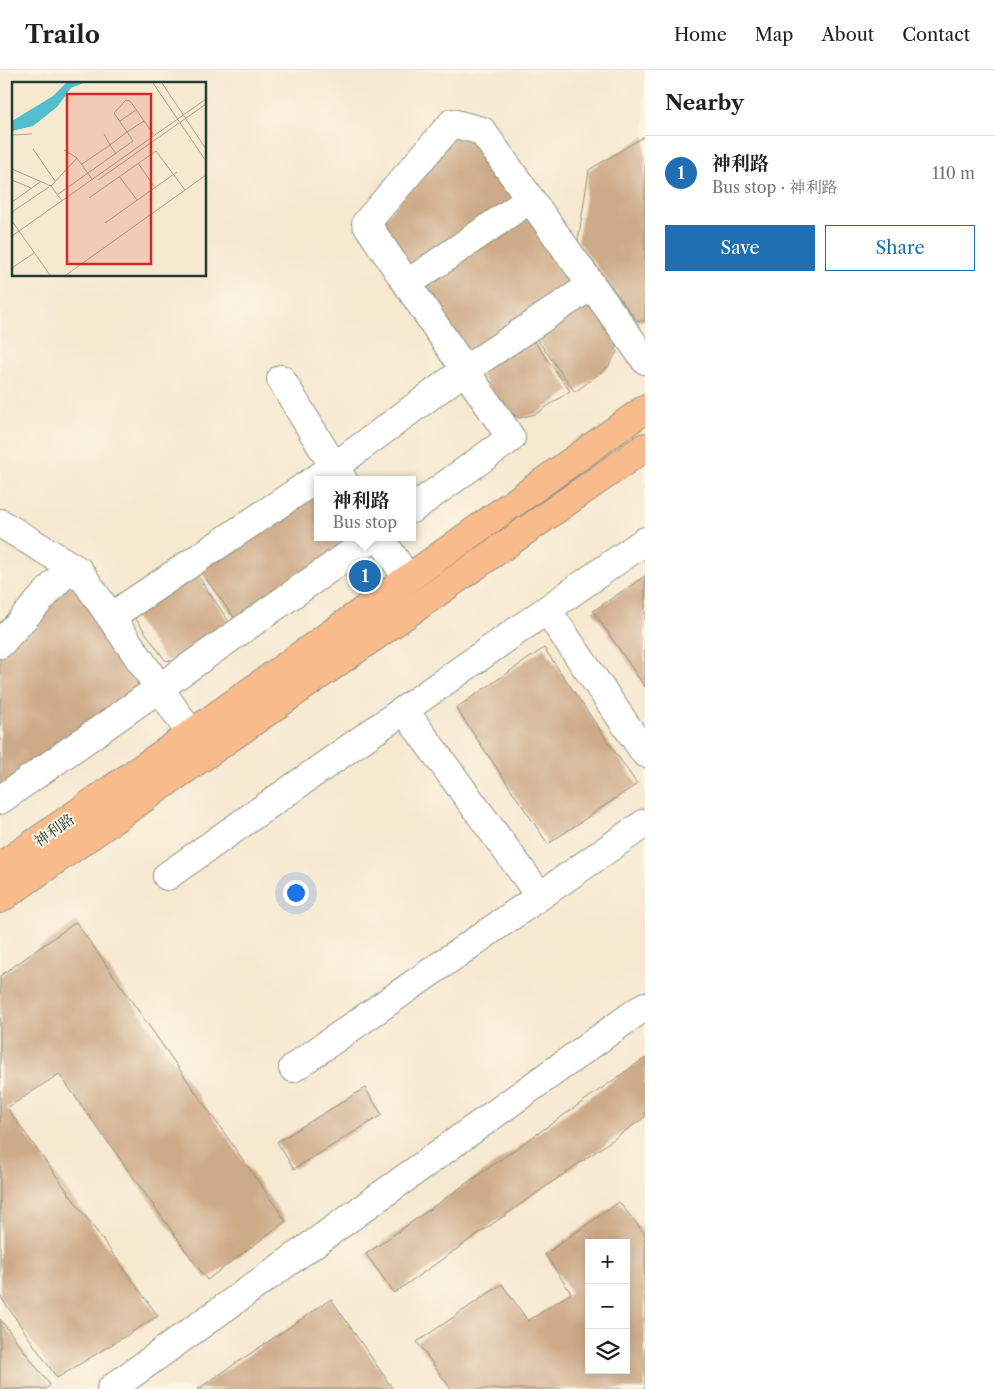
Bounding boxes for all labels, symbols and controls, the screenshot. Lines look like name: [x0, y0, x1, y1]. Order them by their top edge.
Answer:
text: Trailo: [25, 20, 100, 49]
text: Home: [674, 24, 727, 46]
text: Map: [755, 24, 793, 46]
text: About: [821, 24, 874, 46]
text: Contact: [902, 24, 970, 46]
inset map: [12, 82, 206, 276]
text: Nearby: [665, 90, 744, 115]
text: 神利路: [712, 152, 769, 175]
text: 1: [677, 163, 685, 183]
text: 110 m: [932, 163, 975, 183]
text: Bus stop · 神利路: [712, 177, 838, 197]
button: Save: [665, 225, 815, 271]
button: Share: [825, 225, 975, 271]
popup: [314, 476, 416, 541]
text: 神利路: [333, 489, 390, 512]
text: Bus stop: [333, 512, 397, 532]
pin: 1: [349, 557, 381, 595]
street label: 神利路: [30, 809, 78, 851]
your location: [283, 880, 309, 906]
map controls: [585, 1239, 630, 1374]
button: +: [585, 1239, 630, 1284]
button: −: [585, 1284, 630, 1329]
button: layers: [585, 1329, 630, 1374]

